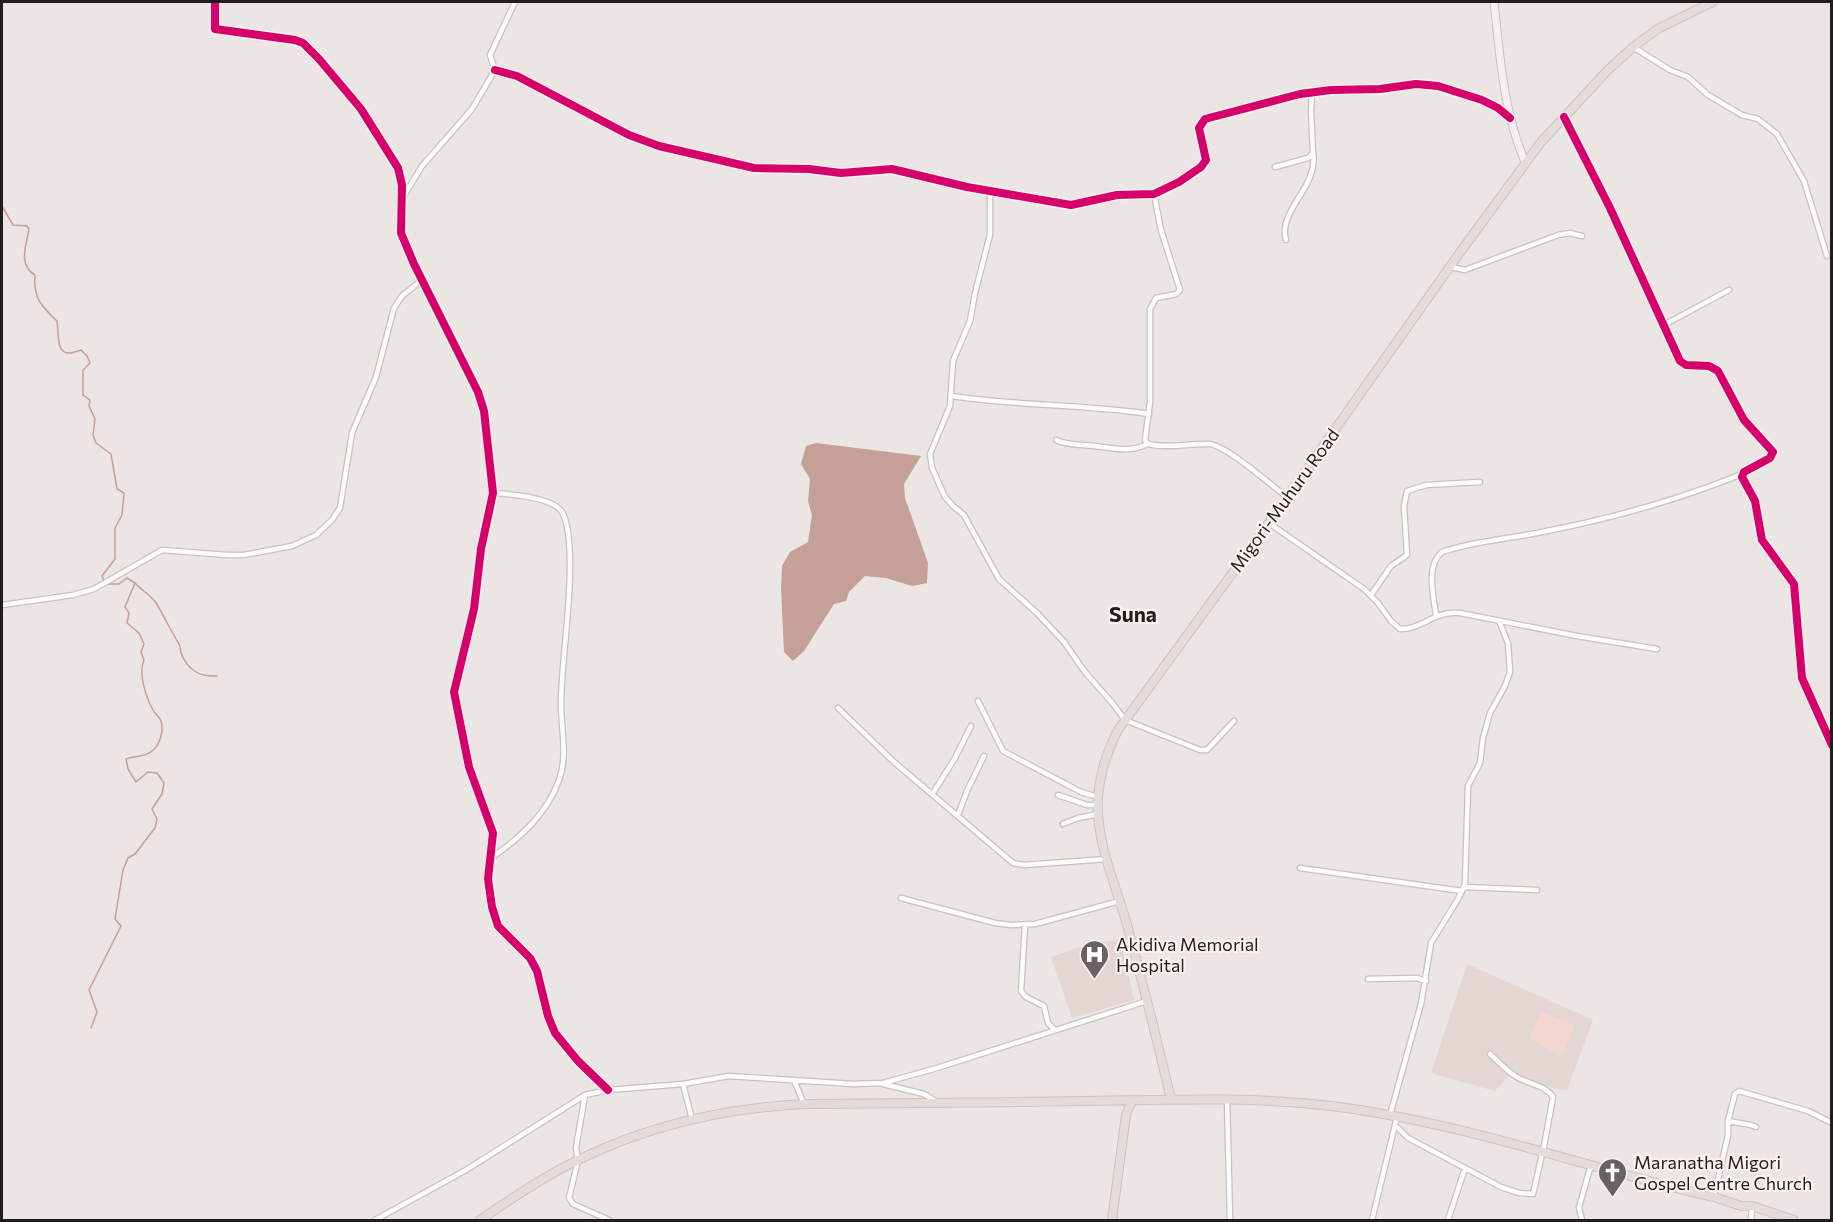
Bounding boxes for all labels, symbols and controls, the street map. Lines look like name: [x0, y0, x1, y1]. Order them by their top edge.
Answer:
street label: Migori-Muhuru Road: [1225, 424, 1343, 576]
district label: Suna: [1109, 601, 1157, 626]
place label: Akidiva Memorial Hospital: [1116, 933, 1259, 976]
hospital icon: Akidiva Memorial Hospital: [1079, 938, 1111, 980]
place label: Maranatha Migori Gospel Centre Church: [1634, 1151, 1812, 1194]
church icon: Maranatha Migori Gospel Centre Church: [1597, 1156, 1629, 1198]

